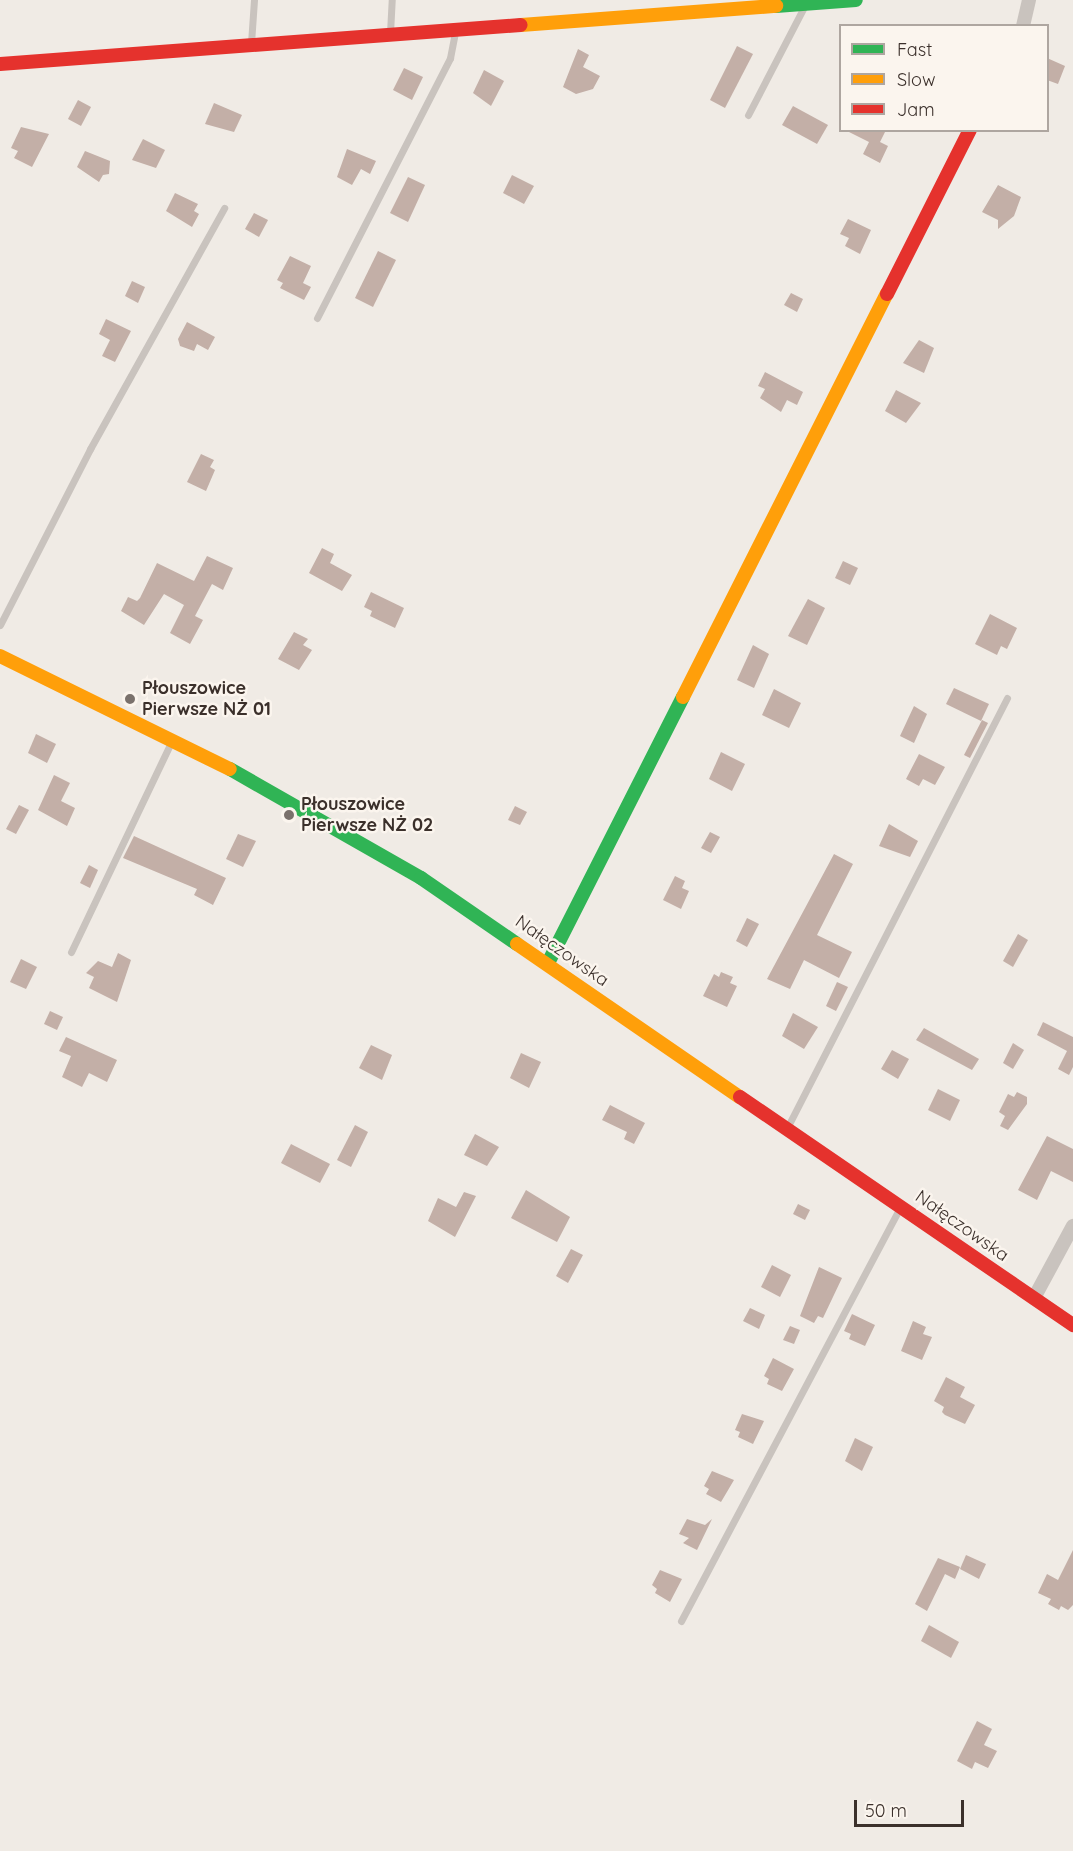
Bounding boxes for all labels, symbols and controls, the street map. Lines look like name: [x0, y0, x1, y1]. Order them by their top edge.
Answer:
legend: [839, 24, 1049, 132]
text: Fast: [897, 38, 932, 61]
text: Slow: [897, 68, 935, 91]
text: Jam: [897, 98, 935, 121]
place label: Płouszowice Pierwsze NŻ 01: [142, 678, 271, 720]
marker: Płouszowice Pierwsze NŻ 01: [123, 692, 137, 706]
place label: Płouszowice Pierwsze NŻ 02: [301, 794, 433, 836]
marker: Płouszowice Pierwsze NŻ 02: [282, 808, 296, 822]
street label: Nałęczowska: [511, 911, 613, 991]
street label: Nałęczowska: [911, 1186, 1013, 1266]
scale bar: [857, 1788, 966, 1826]
text: 50 m: [865, 1799, 907, 1822]

